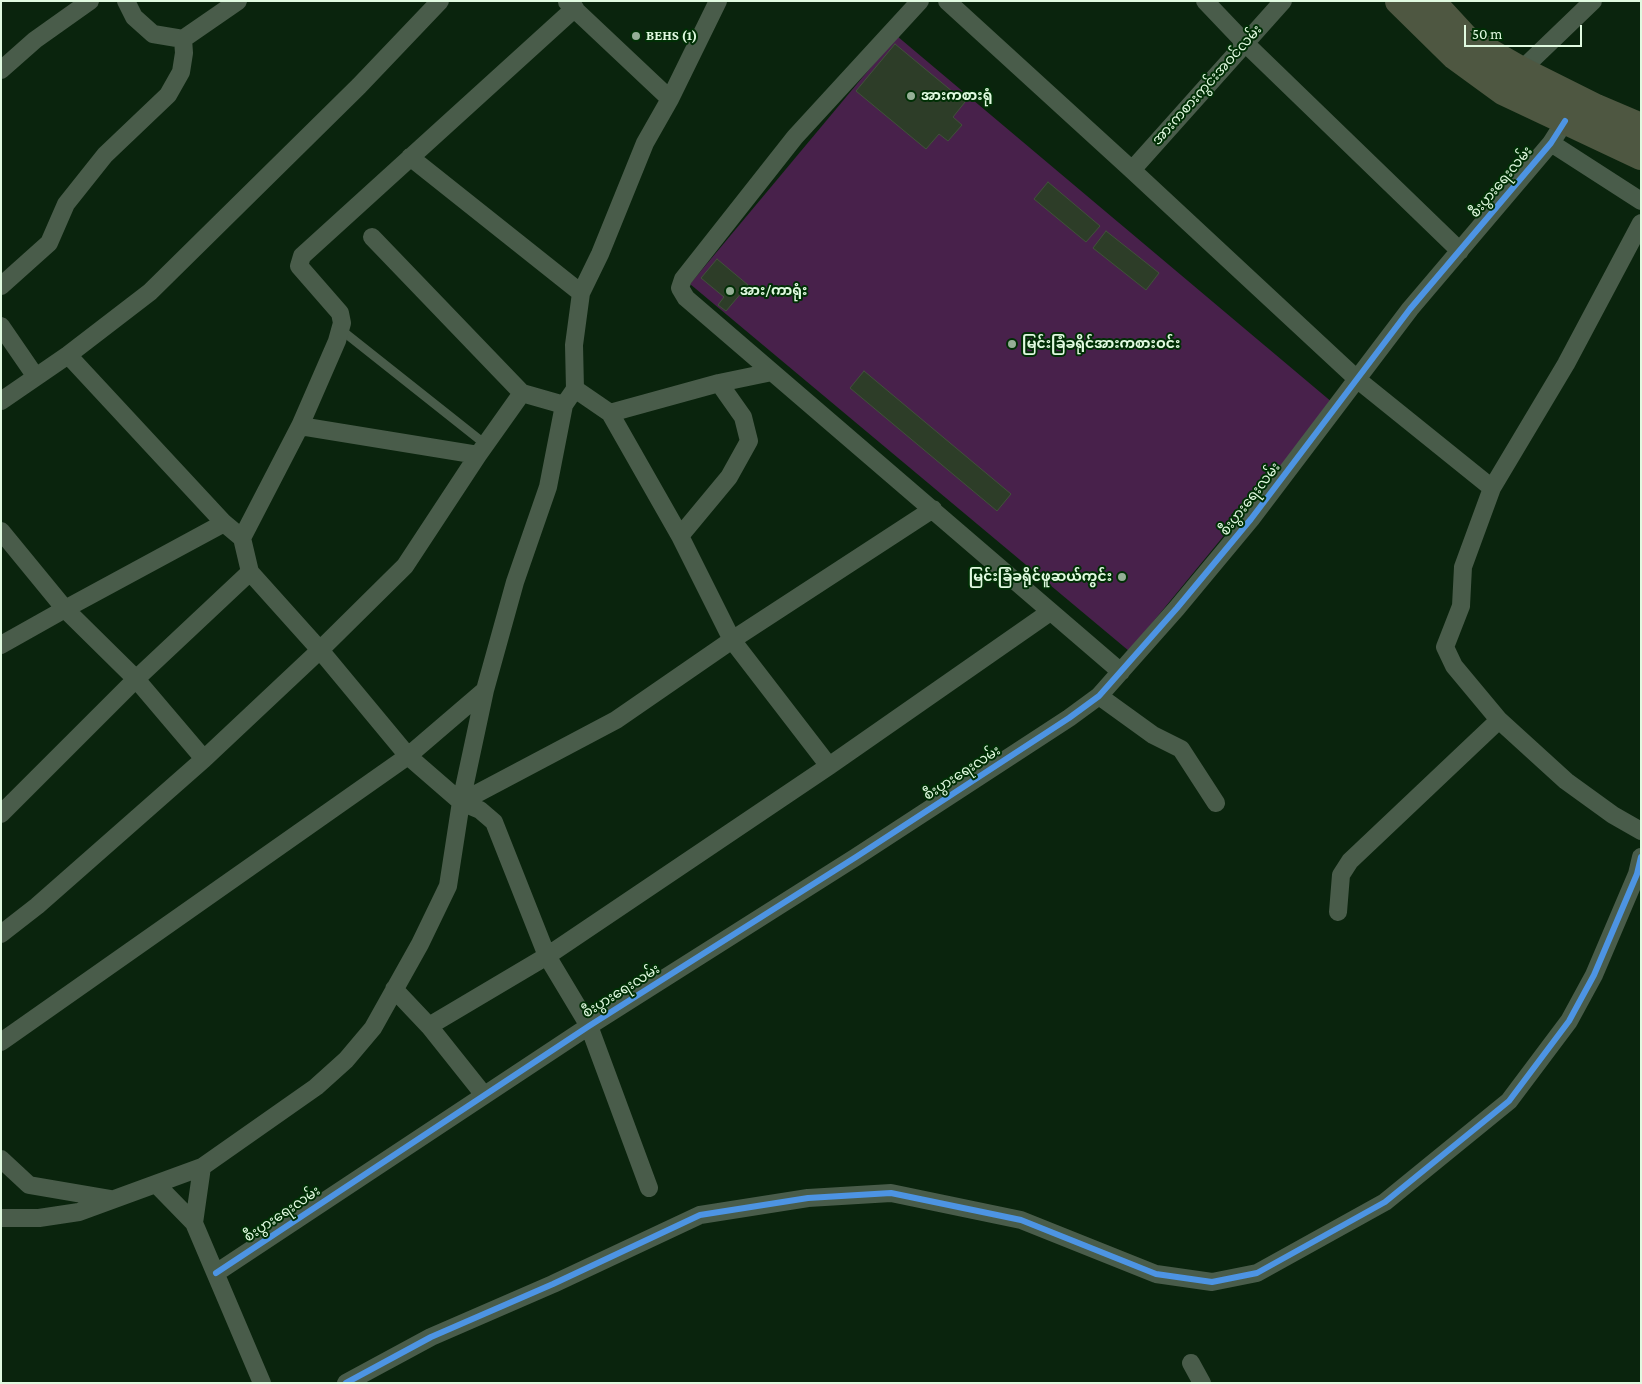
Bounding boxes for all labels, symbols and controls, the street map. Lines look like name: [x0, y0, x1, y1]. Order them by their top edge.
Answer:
scale bar: [1467, 15, 1584, 47]
street label: အားကစားကွင်းအဝင်လမ်း: [1149, 21, 1265, 149]
text: 50 m: [1472, 26, 1502, 42]
place label: BEHS (1): [646, 28, 697, 44]
marker: BEHS (1): [630, 30, 642, 42]
place label: အားကစားရုံ: [921, 88, 992, 104]
marker: အားကစားရုံ: [905, 90, 917, 102]
street label: စီးပွားရေးလမ်း: [1466, 143, 1536, 221]
place label: အား/ကာရုံး: [740, 283, 807, 299]
marker: အား/ကာရုံး: [724, 285, 736, 297]
place label: မြင်းခြံခရိုင်အားကစားဝင်း: [1022, 336, 1180, 352]
marker: မြင်းခြံခရိုင်အားကစားဝင်း: [1006, 338, 1018, 350]
street label: စီးပွားရေးလမ်း: [1216, 459, 1284, 539]
place label: မြင်းခြံခရိုင်ဖူဆယ်ကွင်း: [969, 569, 1112, 585]
marker: မြင်းခြံခရိုင်ဖူဆယ်ကွင်း: [1116, 571, 1128, 583]
street label: စီးပွားရေးလမ်း: [920, 742, 1004, 804]
street label: စီးပွားရေးလမ်း: [579, 961, 663, 1021]
street label: စီးပွားရေးလမ်း: [241, 1182, 323, 1246]

